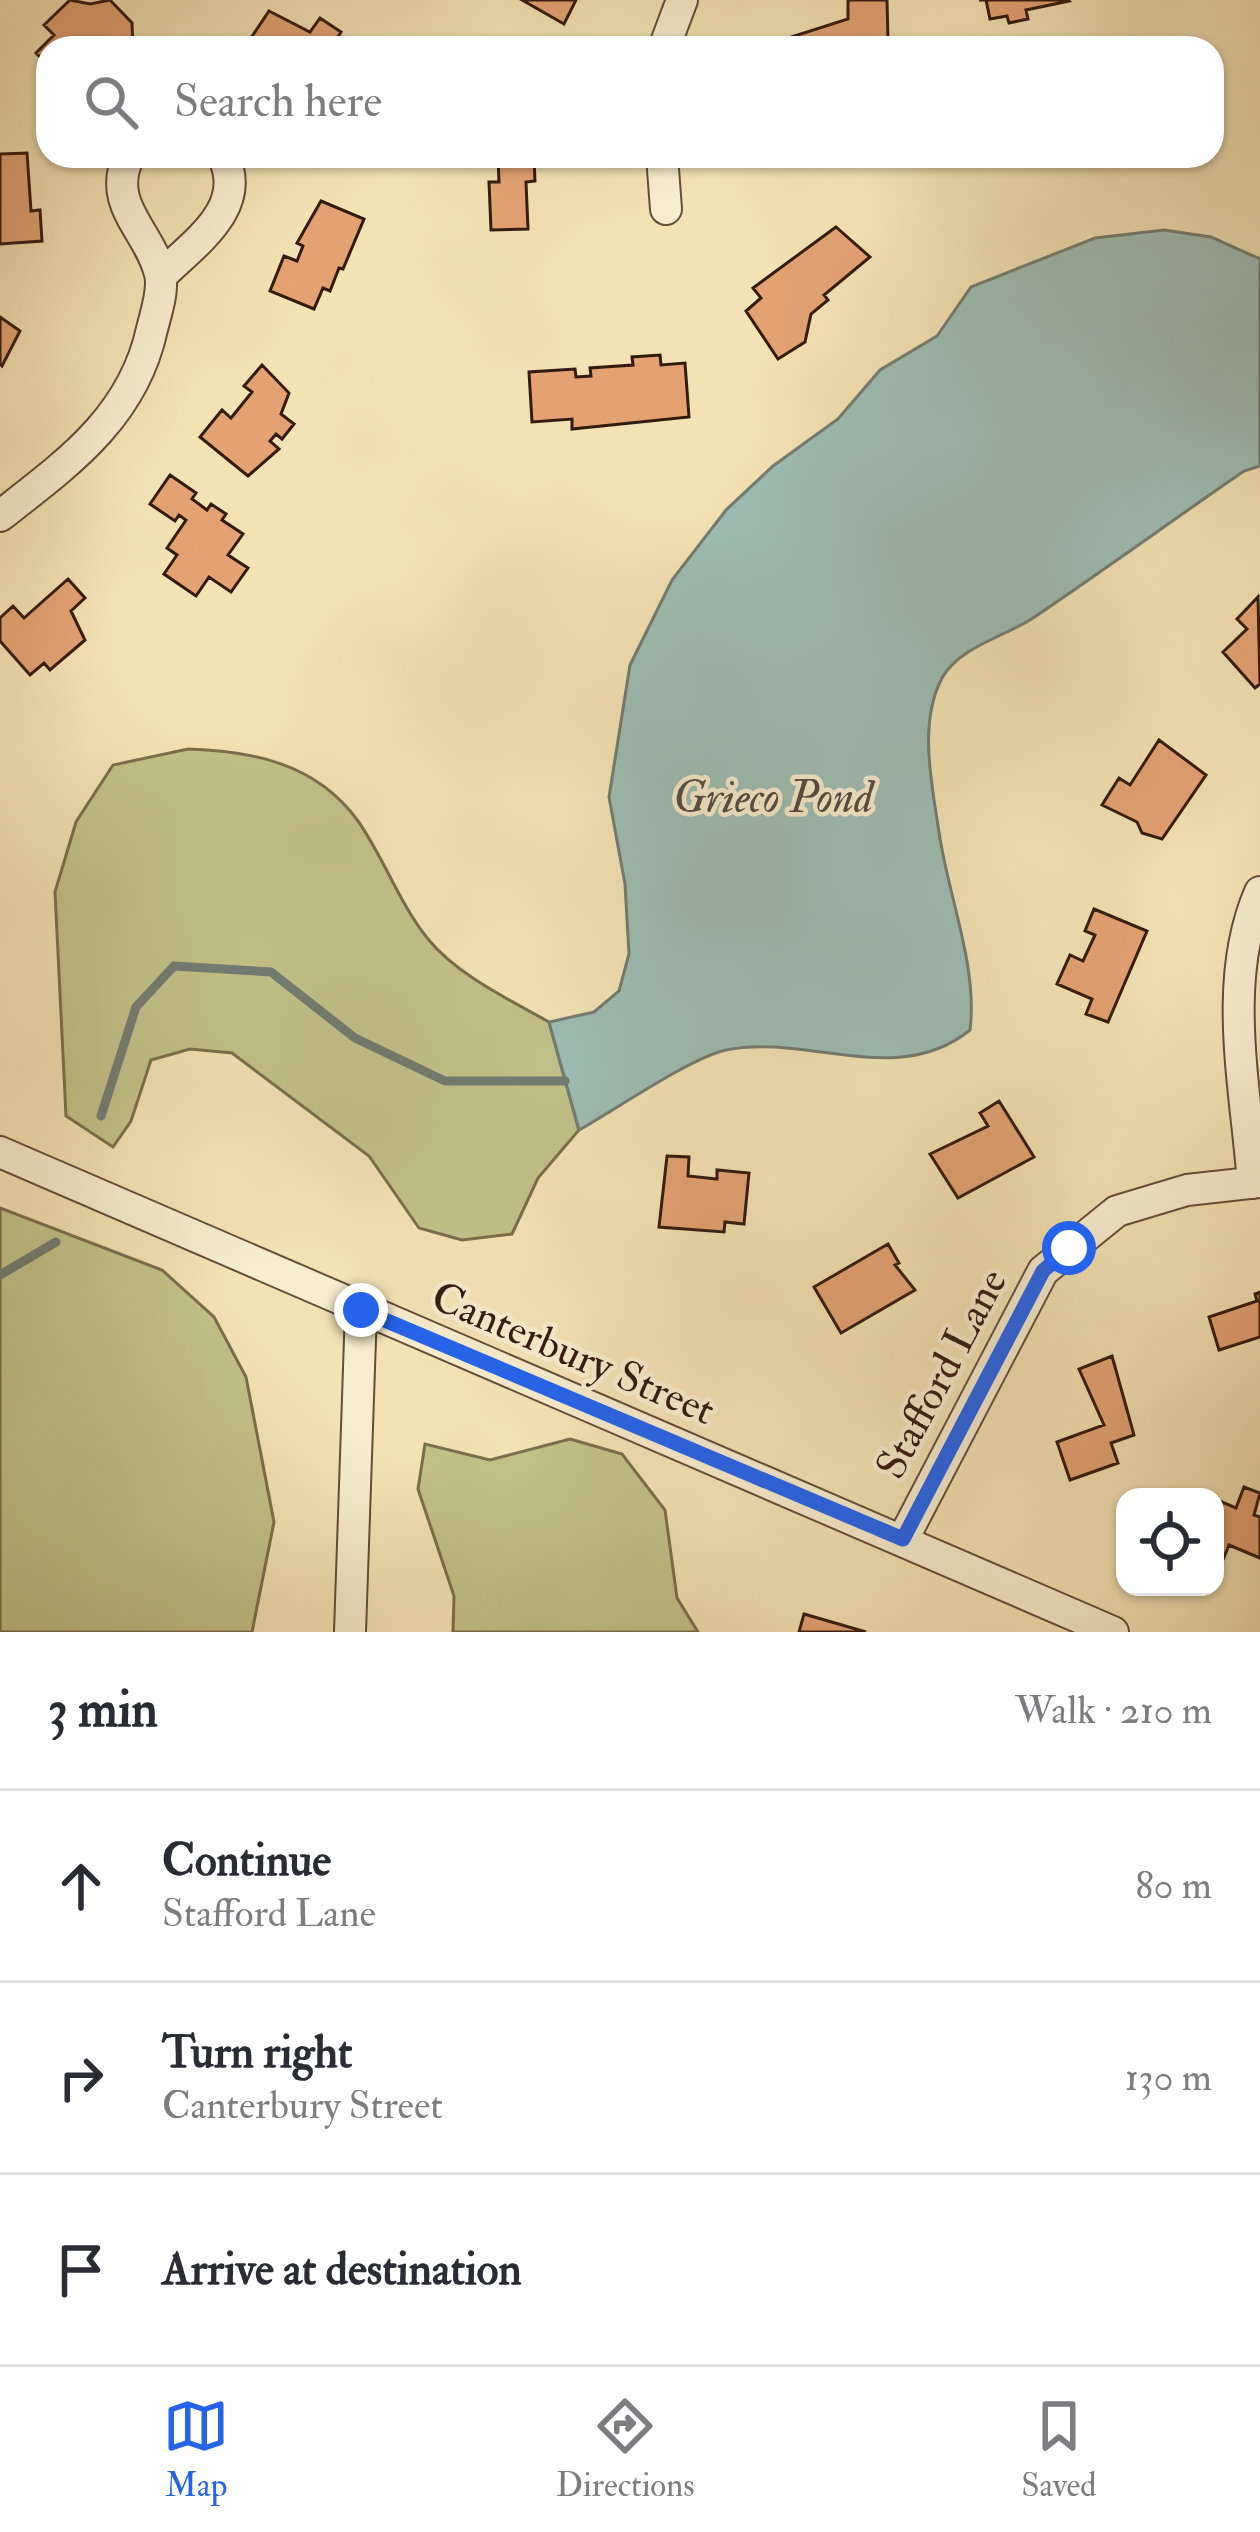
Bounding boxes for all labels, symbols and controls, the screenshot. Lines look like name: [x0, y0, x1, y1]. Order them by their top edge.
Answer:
search box: [36, 36, 1224, 168]
icon: search: [78, 69, 144, 135]
text: Search here: [174, 74, 382, 130]
water label: Grieco Pond: [673, 770, 876, 826]
route start: [1042, 1221, 1096, 1275]
street label: Stafford Lane: [865, 1260, 1019, 1488]
street label: Canterbury Street: [424, 1271, 722, 1437]
route end: [334, 1283, 388, 1337]
map controls: [1116, 1488, 1224, 1596]
button: locate: [1116, 1488, 1224, 1596]
text: 3 min: [48, 1678, 158, 1742]
text: Walk · 210 m: [1015, 1686, 1212, 1735]
text: Continue: [162, 1833, 331, 1889]
icon: ahead: [48, 1853, 114, 1919]
text: 80 m: [1135, 1861, 1212, 1910]
text: Stafford Lane: [162, 1889, 376, 1938]
text: Turn right: [162, 2025, 352, 2081]
icon: right: [48, 2045, 114, 2111]
text: 130 m: [1125, 2053, 1212, 2102]
text: Canterbury Street: [162, 2081, 443, 2130]
icon: arrive: [48, 2237, 114, 2303]
text: Arrive at destination: [162, 2242, 522, 2298]
tab: Map: [163, 2393, 229, 2506]
tab: Directions: [556, 2393, 695, 2506]
tab: Saved: [1021, 2393, 1097, 2506]

